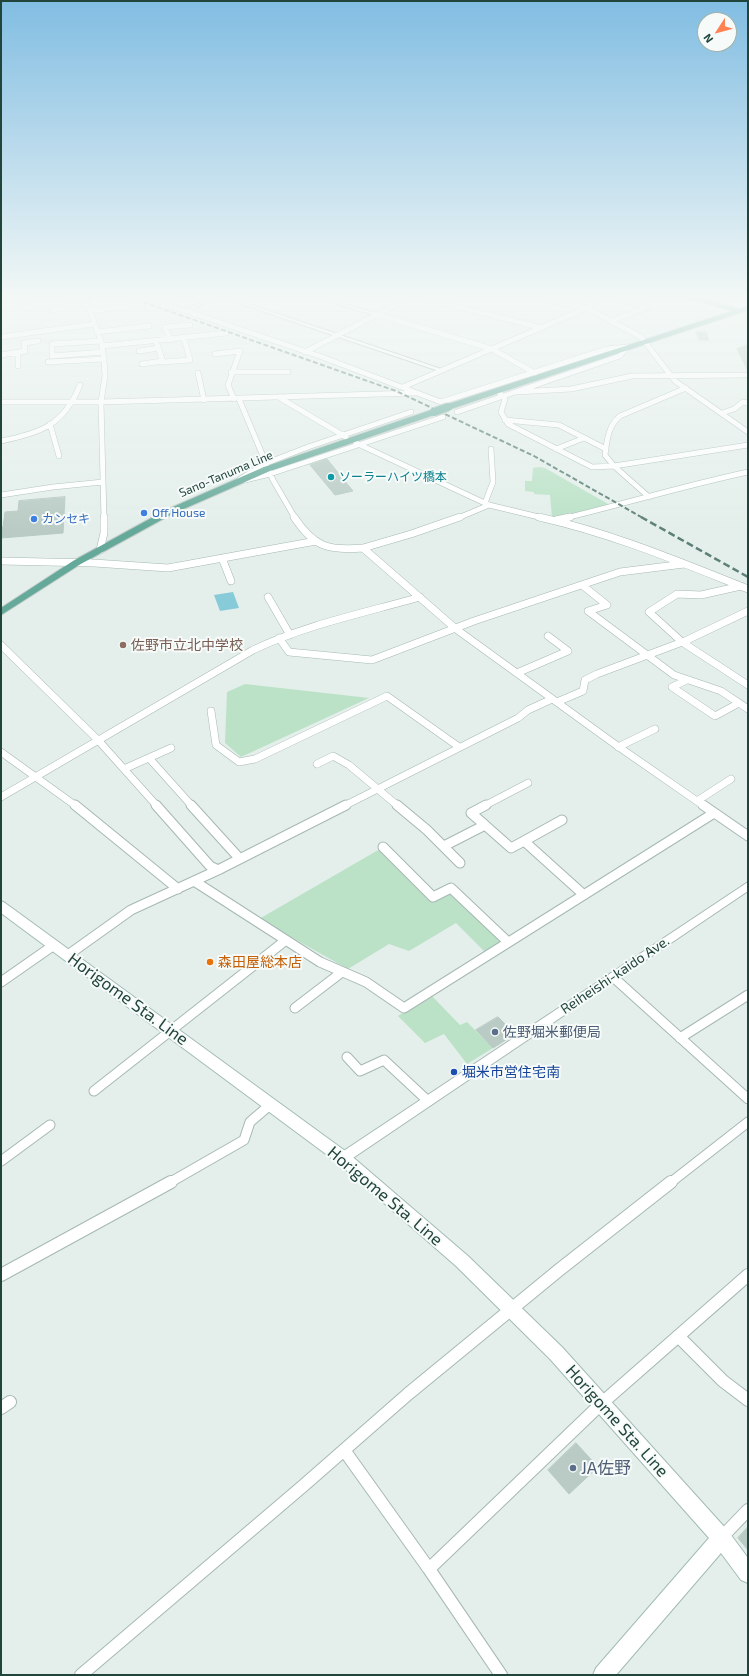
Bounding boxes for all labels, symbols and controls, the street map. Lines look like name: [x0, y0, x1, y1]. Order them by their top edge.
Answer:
north arrow: [697, 12, 737, 52]
text: N: [700, 32, 715, 46]
street label: Sano-Tanuma Line: [177, 448, 275, 500]
place label: ソーラーハイツ橋本: [339, 470, 447, 484]
marker: ソーラーハイツ橋本: [326, 472, 336, 482]
place label: Off House: [152, 506, 205, 520]
marker: Off House: [139, 508, 149, 518]
place label: カンセキ: [42, 512, 90, 526]
marker: カンセキ: [29, 514, 39, 524]
place label: 佐野市立北中学校: [131, 637, 243, 653]
marker: 佐野市立北中学校: [118, 640, 128, 650]
street label: Reiheishi-kaido Ave.: [557, 932, 673, 1018]
street label: Horigome Sta. Line: [64, 948, 192, 1050]
place label: 森田屋総本店: [218, 954, 302, 970]
marker: 森田屋総本店: [205, 957, 215, 967]
place label: 佐野堀米郵便局: [503, 1024, 601, 1040]
marker: 佐野堀米郵便局: [490, 1027, 500, 1037]
place label: 堀米市営住宅南: [462, 1064, 560, 1080]
marker: 堀米市営住宅南: [449, 1067, 459, 1077]
street label: Horigome Sta. Line: [323, 1142, 447, 1250]
street label: Horigome Sta. Line: [561, 1361, 673, 1481]
place label: JA佐野: [581, 1458, 631, 1478]
marker: JA佐野: [568, 1463, 578, 1473]

